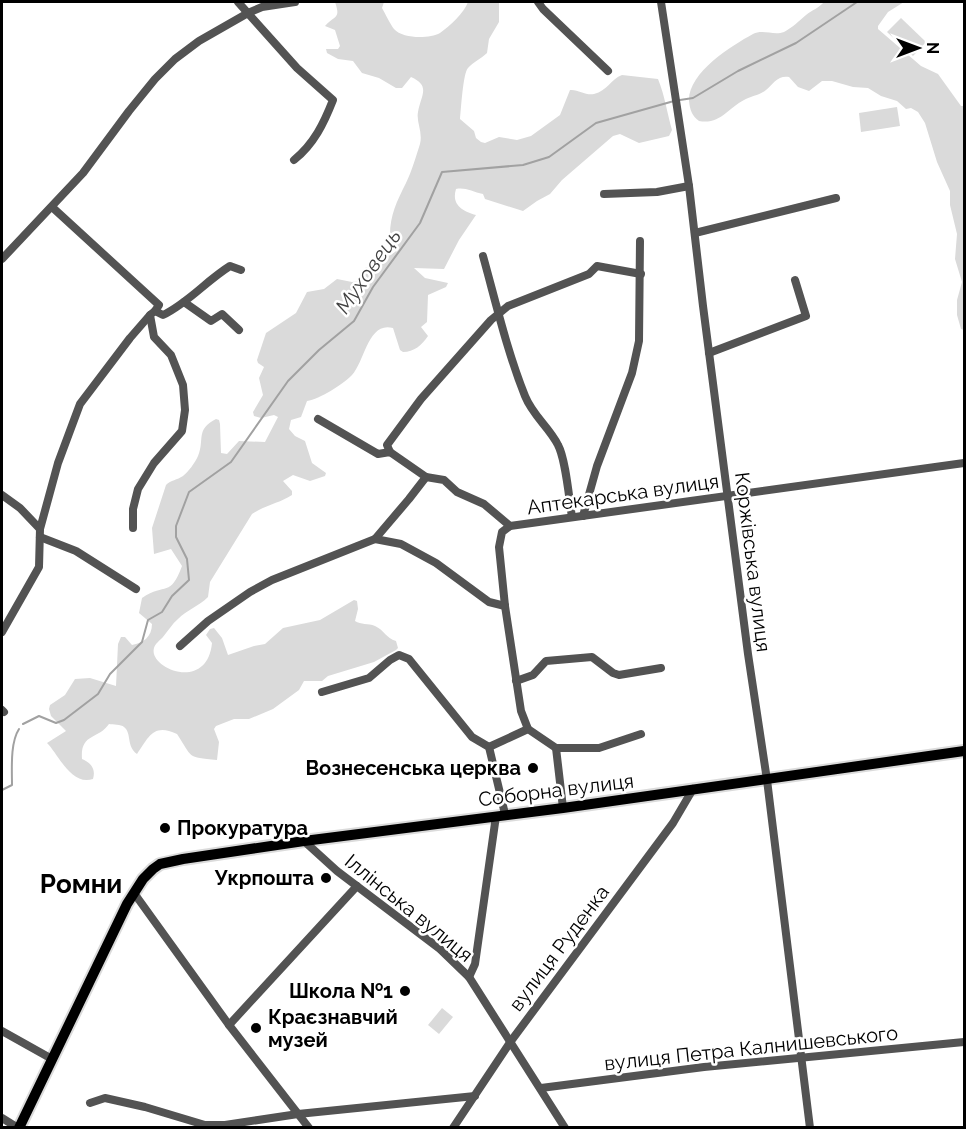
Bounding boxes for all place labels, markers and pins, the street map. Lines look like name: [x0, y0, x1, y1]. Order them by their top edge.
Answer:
place label: Вознесенська церква: [305, 756, 521, 780]
marker: Вознесенська церква: [526, 761, 540, 775]
place label: Прокуратура: [177, 816, 308, 840]
marker: Прокуратура: [158, 821, 172, 835]
place label: Укрпошта: [214, 866, 314, 890]
marker: Укрпошта: [319, 871, 333, 885]
place label: Школа №1: [289, 979, 393, 1003]
marker: Школа №1: [398, 984, 412, 998]
place label: Краєзнавчий музей: [268, 1005, 398, 1052]
marker: Краєзнавчий музей: [249, 1021, 263, 1035]

